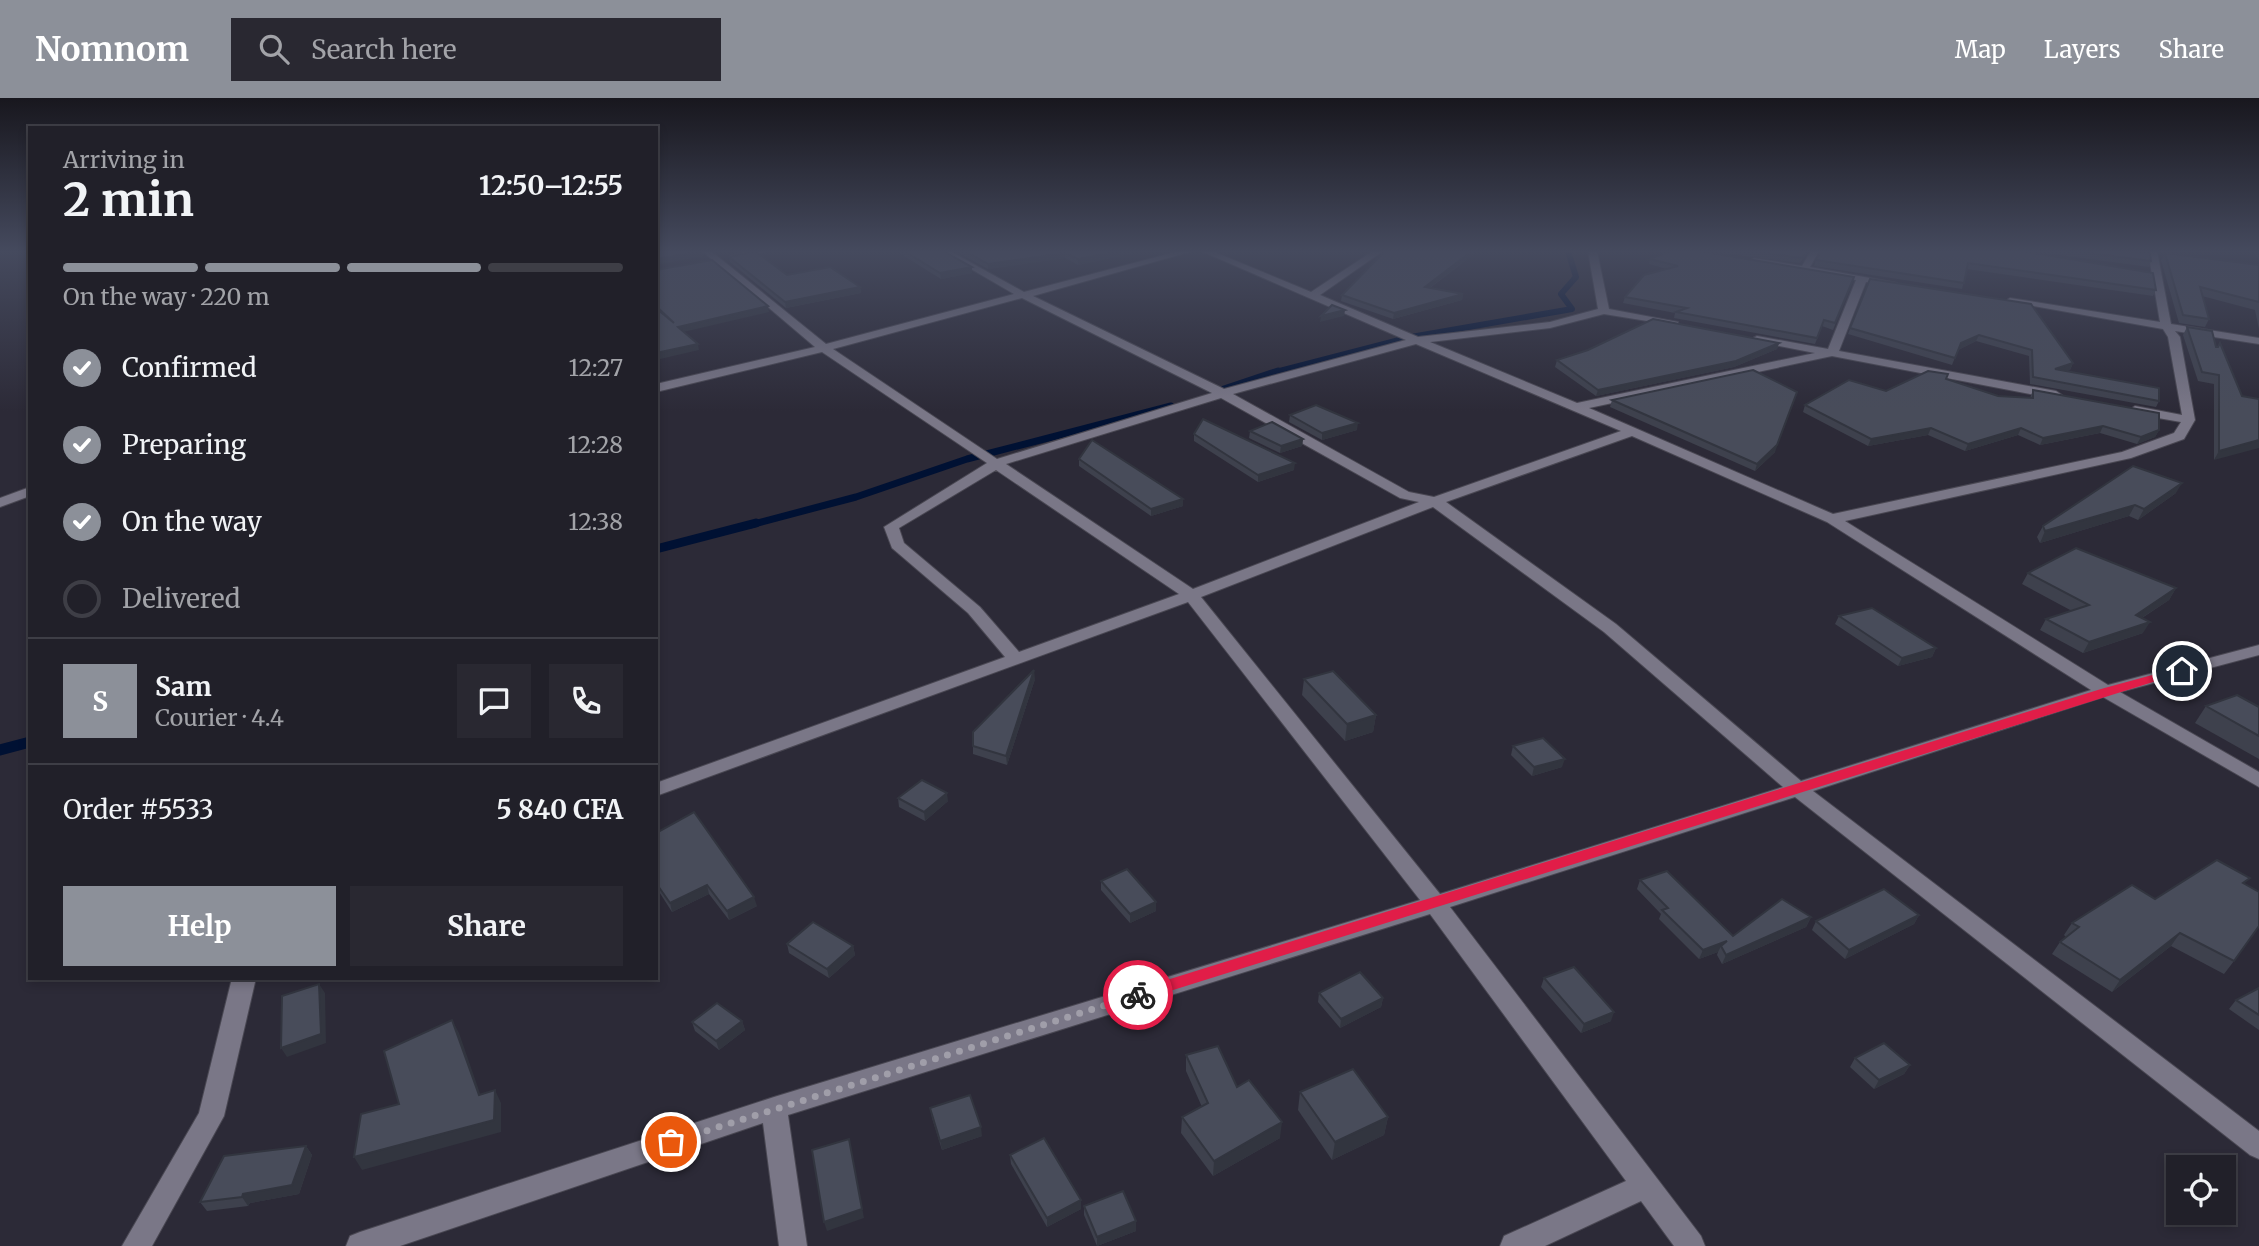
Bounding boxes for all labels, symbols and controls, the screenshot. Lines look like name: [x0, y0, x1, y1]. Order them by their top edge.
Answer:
search box: [231, 18, 721, 81]
text: Nomnom: [35, 29, 189, 70]
icon: search: [255, 30, 293, 68]
text: Search here: [311, 33, 457, 66]
text: Map: [1955, 34, 2006, 65]
text: Layers: [2044, 34, 2120, 65]
text: Share: [2158, 34, 2224, 65]
text: Arriving in: [63, 145, 185, 174]
text: 12:50–12:55: [479, 169, 623, 202]
text: 2 min: [63, 171, 194, 229]
text: On the way · 220 m: [63, 282, 270, 311]
icon: check: [63, 349, 101, 387]
text: Confirmed: [122, 351, 257, 384]
text: 12:27: [568, 353, 623, 382]
icon: check: [63, 426, 101, 464]
text: Preparing: [122, 428, 246, 461]
text: 12:28: [567, 430, 623, 459]
icon: check: [63, 503, 101, 541]
text: On the way: [122, 505, 262, 538]
text: 12:38: [568, 507, 623, 536]
text: Delivered: [122, 582, 241, 615]
pin: [2152, 641, 2212, 701]
icon: home: [2163, 652, 2201, 690]
button: chat: [457, 664, 531, 738]
button: phone: [549, 664, 623, 738]
text: Sam: [155, 670, 212, 703]
text: S: [92, 685, 108, 718]
text: Courier · 4.4: [155, 703, 284, 732]
text: Order #5533: [63, 793, 214, 826]
text: 5 840 CFA: [496, 793, 623, 826]
button: Help: [63, 886, 336, 966]
button: Share: [350, 886, 623, 966]
courier: [1103, 960, 1173, 1030]
icon: bike: [1119, 976, 1157, 1014]
pin: [641, 1112, 701, 1172]
icon: bag: [652, 1123, 690, 1161]
map controls: [2166, 1155, 2236, 1225]
button: locate: [2166, 1155, 2236, 1225]

